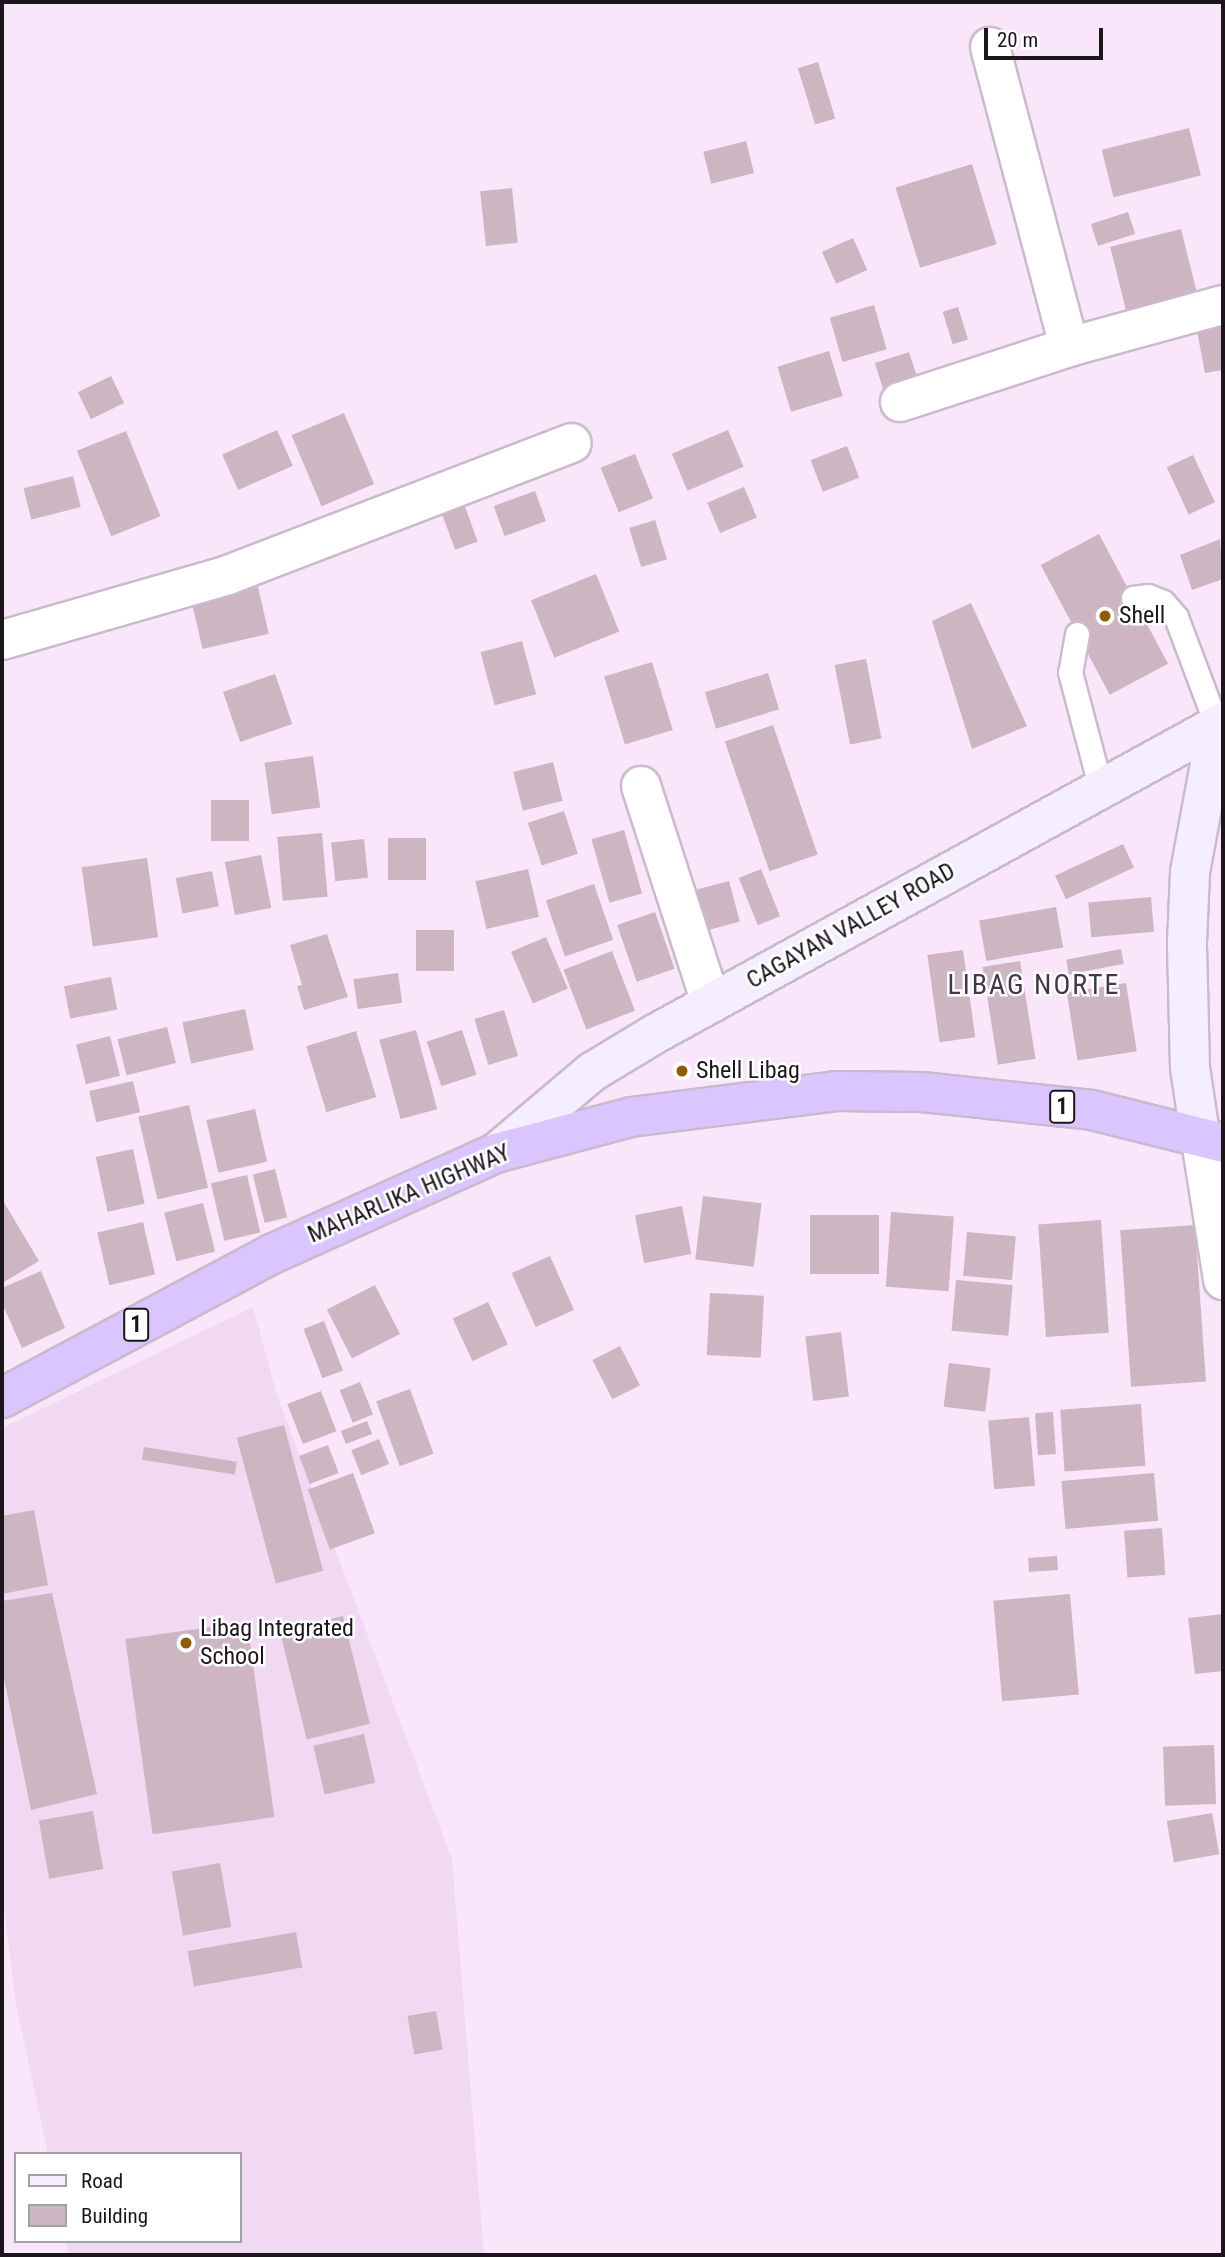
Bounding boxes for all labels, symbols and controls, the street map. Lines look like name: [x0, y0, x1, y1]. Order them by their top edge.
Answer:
scale bar: [987, 14, 1106, 58]
text: 20 m: [997, 28, 1038, 52]
place label: Shell: [1119, 602, 1165, 630]
marker: Shell: [1097, 608, 1113, 624]
street label: CAGAYAN VALLEY ROAD: [742, 857, 960, 995]
district label: LIBAG NORTE: [949, 968, 1119, 1002]
place label: Shell Libag: [696, 1057, 800, 1085]
marker: Shell Libag: [674, 1063, 690, 1079]
road number: 1: [1048, 1088, 1076, 1126]
street label: MAHARLIKA HIGHWAY: [304, 1138, 514, 1250]
road number: 1: [122, 1306, 150, 1344]
place label: Libag Integrated School: [200, 1615, 354, 1671]
marker: Libag Integrated School: [178, 1635, 194, 1651]
legend: [14, 2152, 242, 2243]
text: Road: [81, 2169, 123, 2193]
text: Building: [81, 2204, 148, 2228]

